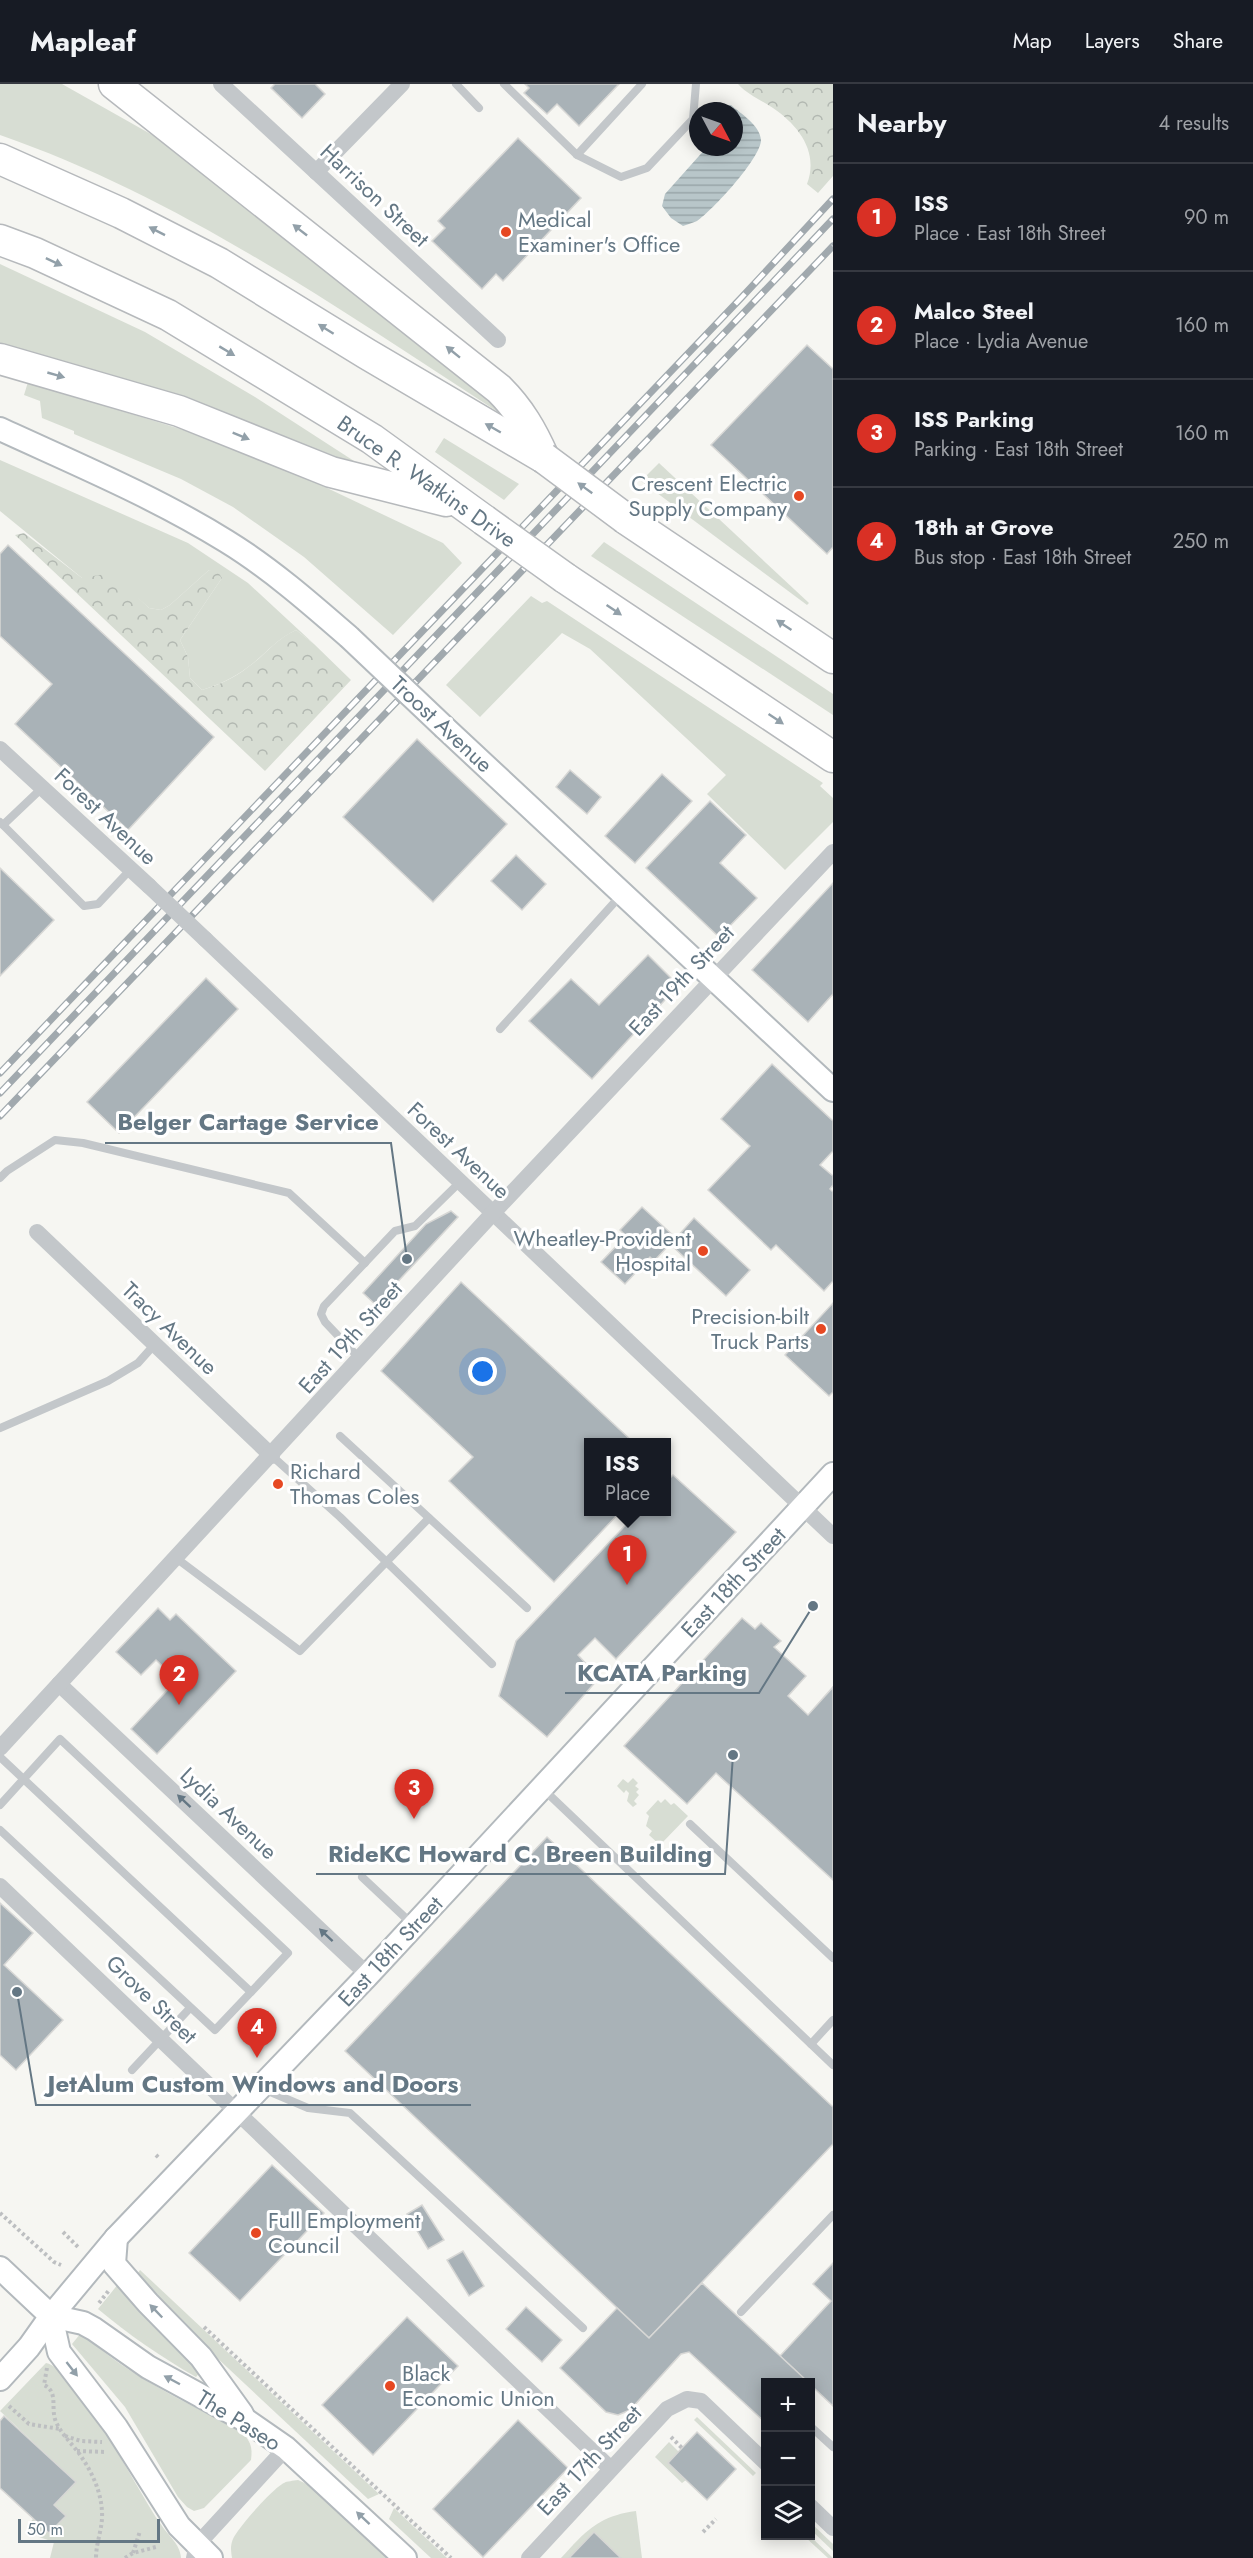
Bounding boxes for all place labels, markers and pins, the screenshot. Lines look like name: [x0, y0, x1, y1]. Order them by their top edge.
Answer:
place label: Medical Examiner's Office: [518, 203, 680, 260]
marker: Medical Examiner's Office: [499, 225, 513, 239]
place label: Crescent Electric Supply Company: [628, 467, 787, 524]
marker: Crescent Electric Supply Company: [792, 489, 806, 503]
callout: Belger Cartage Service: [105, 1101, 391, 1143]
place label: Wheatley-Provident Hospital: [514, 1222, 692, 1279]
marker: Wheatley-Provident Hospital: [696, 1244, 710, 1258]
place label: Precision-bilt Truck Parts: [691, 1300, 810, 1357]
marker: Precision-bilt Truck Parts: [814, 1322, 828, 1336]
place label: Richard Thomas Coles: [290, 1455, 419, 1512]
marker: Richard Thomas Coles: [271, 1477, 285, 1491]
pin: 1: [608, 1536, 646, 1585]
callout: KCATA Parking: [565, 1651, 759, 1693]
pin: 2: [160, 1656, 198, 1705]
pin: 3: [394, 1770, 434, 1819]
callout: RideKC Howard C. Breen Building: [316, 1832, 725, 1874]
pin: 4: [238, 2008, 276, 2058]
callout: JetAlum Custom Windows and Doors: [36, 2063, 471, 2105]
place label: Full Employment Council: [268, 2204, 421, 2261]
marker: Full Employment Council: [249, 2226, 263, 2240]
place label: Black Economic Union: [402, 2357, 555, 2414]
marker: Black Economic Union: [383, 2379, 397, 2393]

